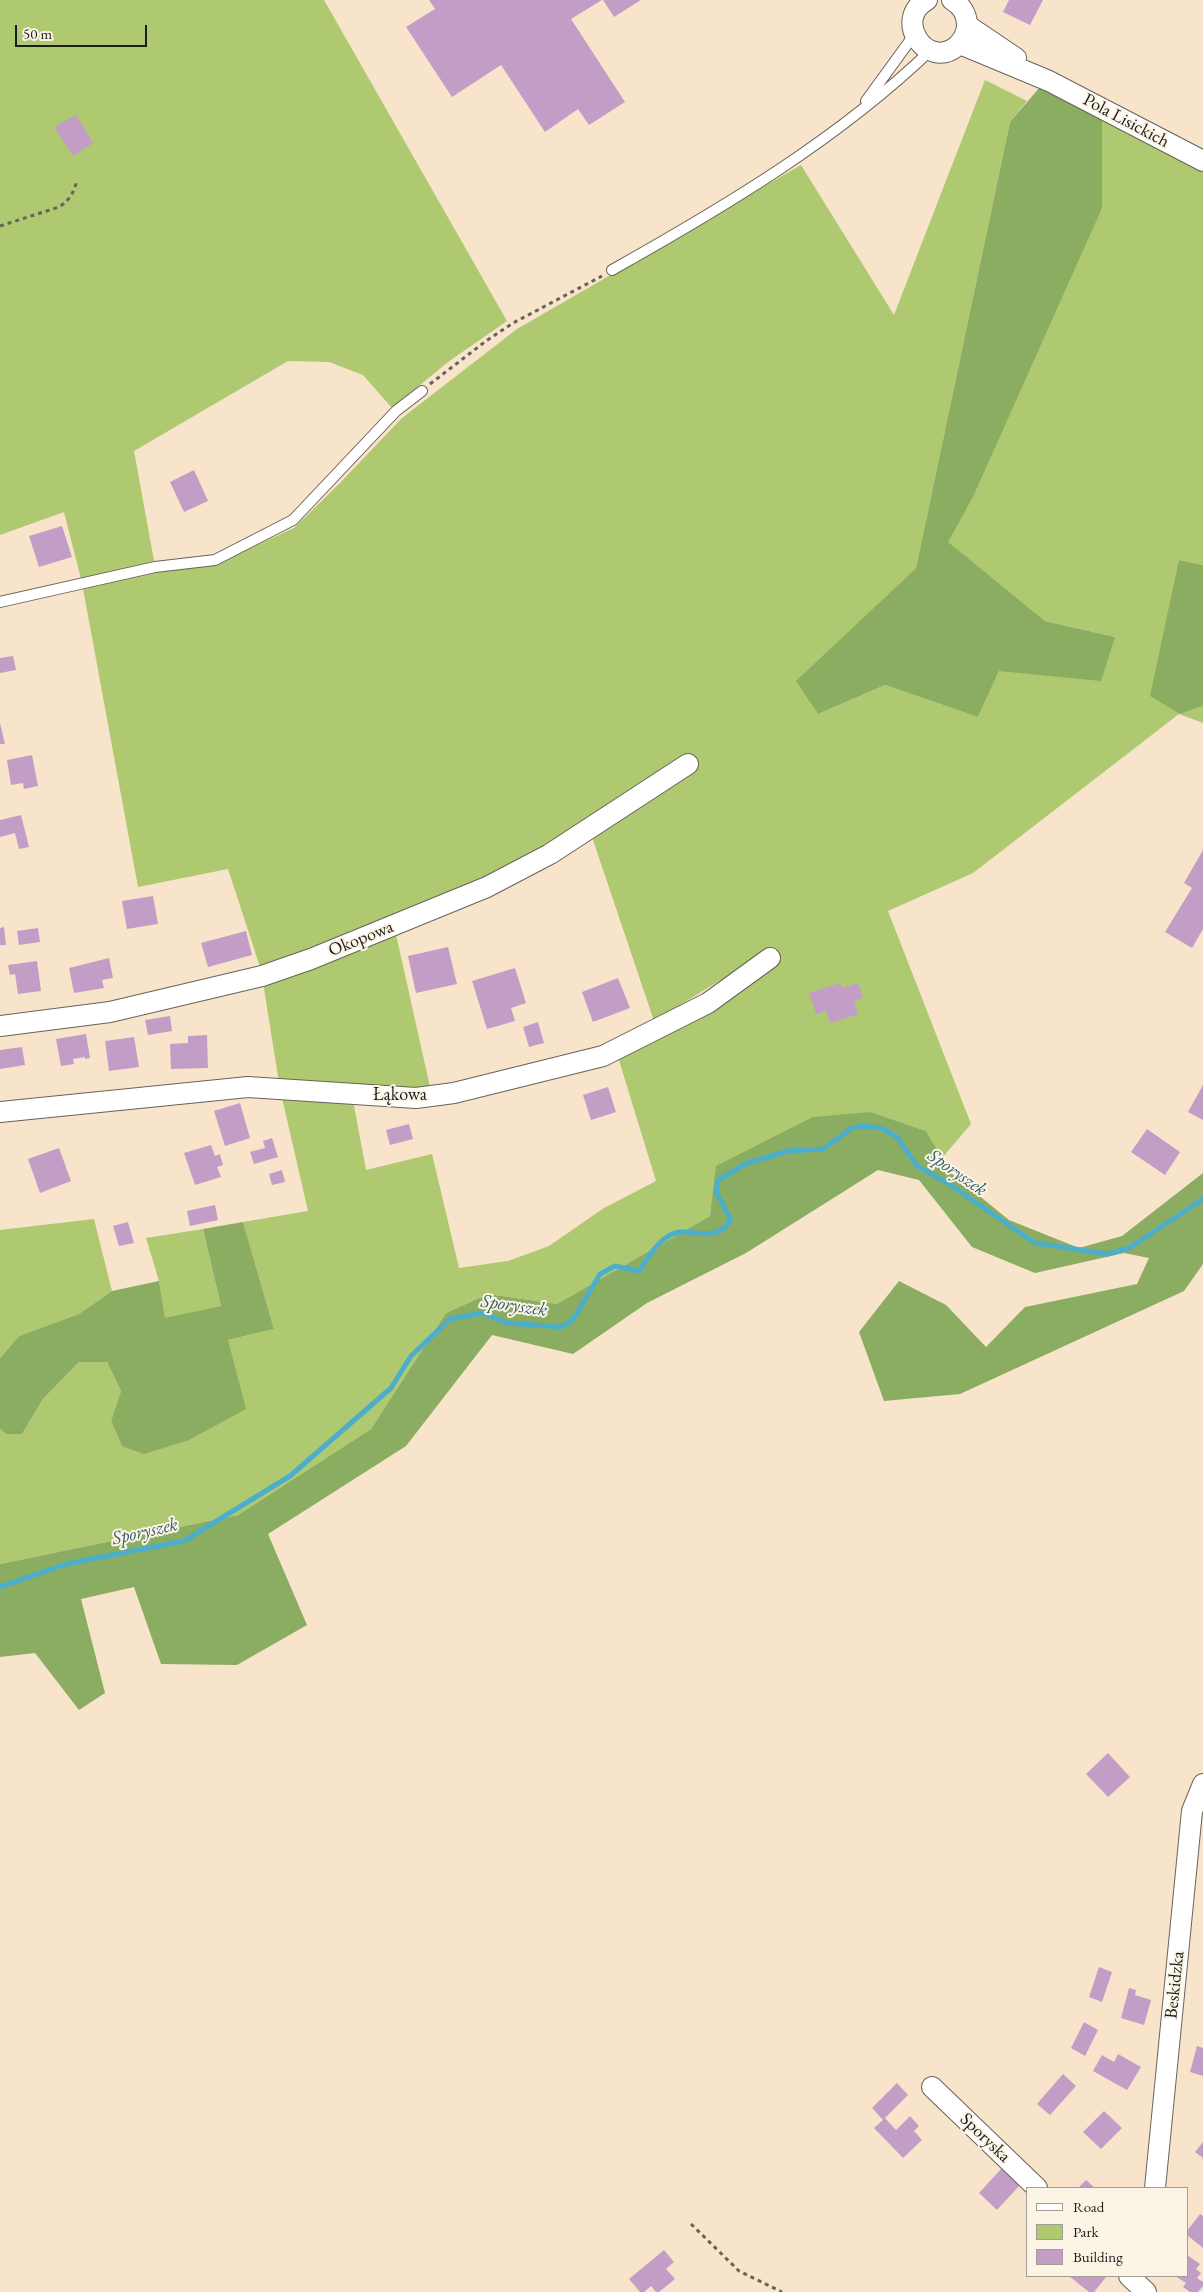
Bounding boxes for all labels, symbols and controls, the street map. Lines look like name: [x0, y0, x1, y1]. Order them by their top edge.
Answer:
scale bar: [18, 15, 150, 47]
text: 50 m: [23, 24, 52, 43]
street label: Pola Lisickich: [1079, 89, 1173, 153]
street label: Okopowa: [325, 916, 397, 962]
street label: Łąkowa: [373, 1084, 427, 1106]
water label: Sporyszek: [923, 1144, 991, 1202]
water label: Sporyszek: [479, 1290, 549, 1322]
water label: Sporyszek: [110, 1513, 180, 1551]
street label: Beskidzka: [1161, 1950, 1189, 2020]
street label: Sporyska: [955, 2109, 1015, 2167]
legend: [1026, 2187, 1188, 2277]
text: Road: [1073, 2197, 1104, 2216]
text: Park: [1073, 2222, 1099, 2241]
text: Building: [1073, 2247, 1123, 2266]

